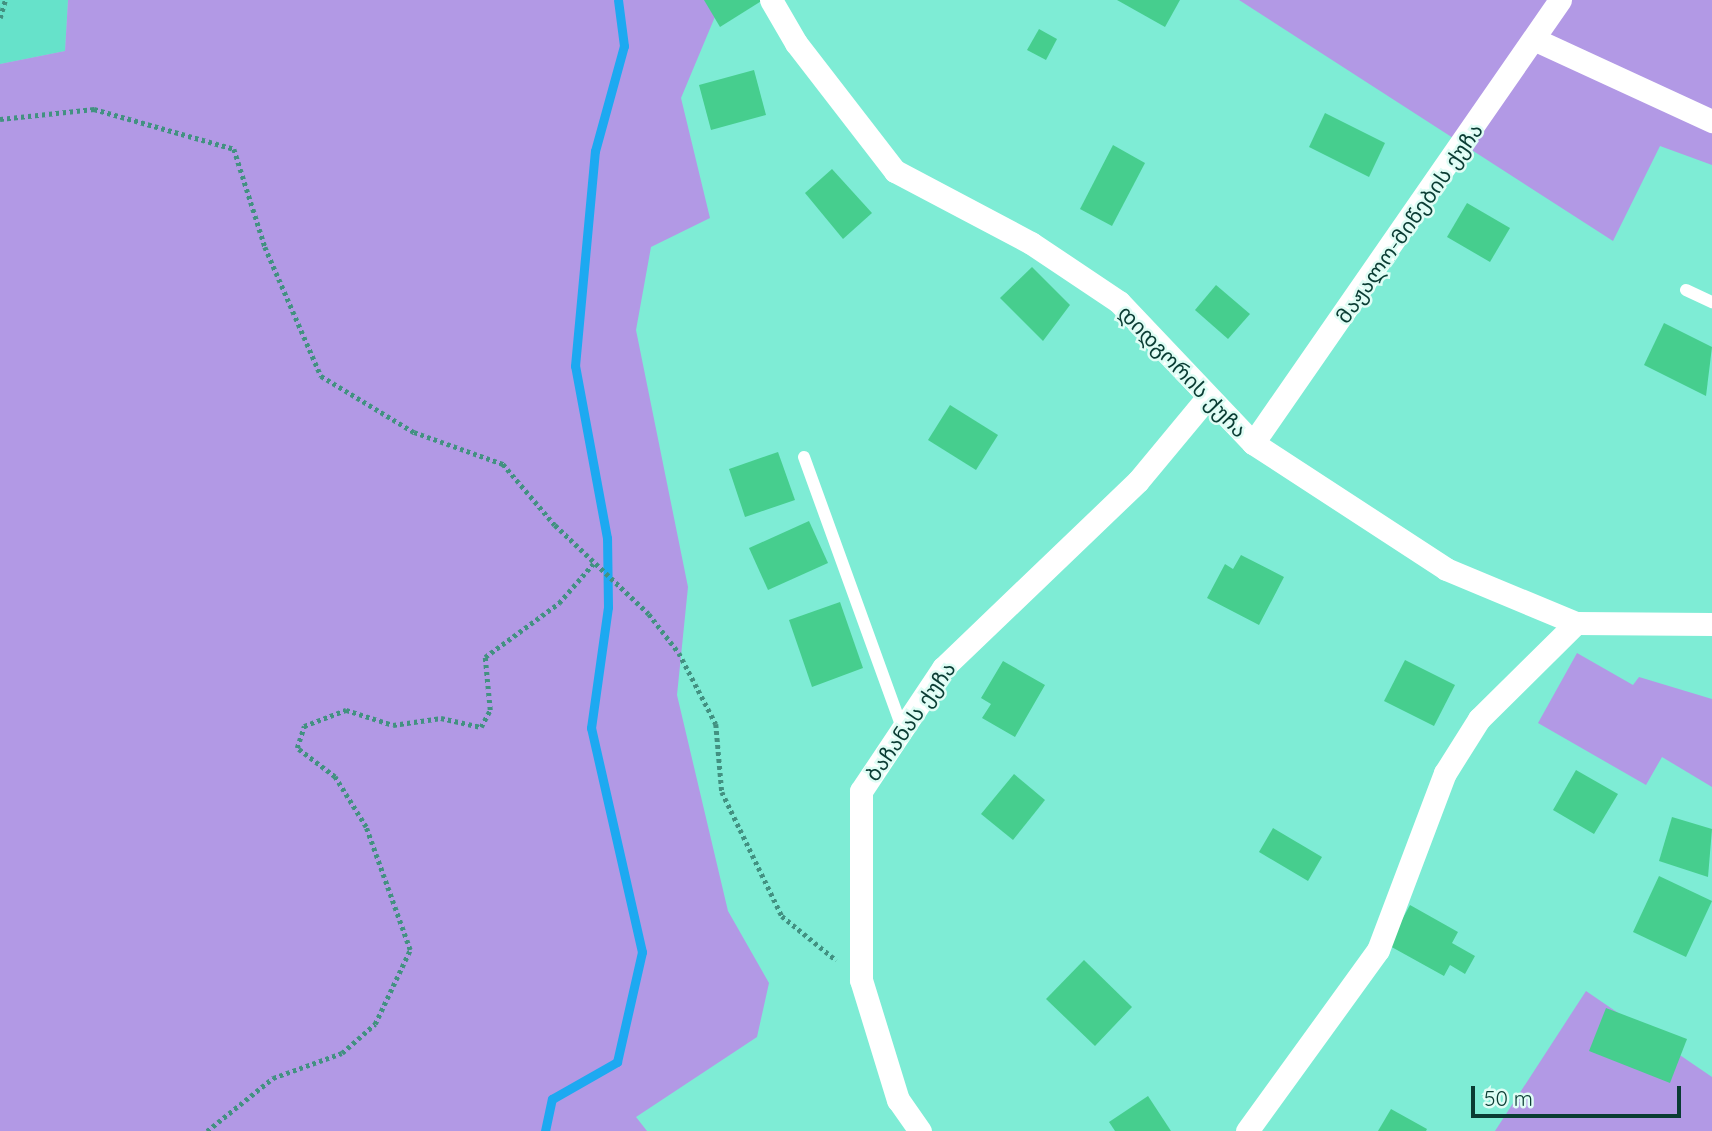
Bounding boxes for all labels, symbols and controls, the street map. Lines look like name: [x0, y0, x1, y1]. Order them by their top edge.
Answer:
street label: მაჟალო-მიწების ქუჩა: [1330, 118, 1488, 328]
street label: დიდგორის ქუჩა: [1113, 300, 1253, 442]
street label: ბაჩანას ქუჩა: [860, 656, 960, 786]
scale bar: [1474, 1072, 1684, 1116]
text: 50 m: [1484, 1085, 1533, 1111]

